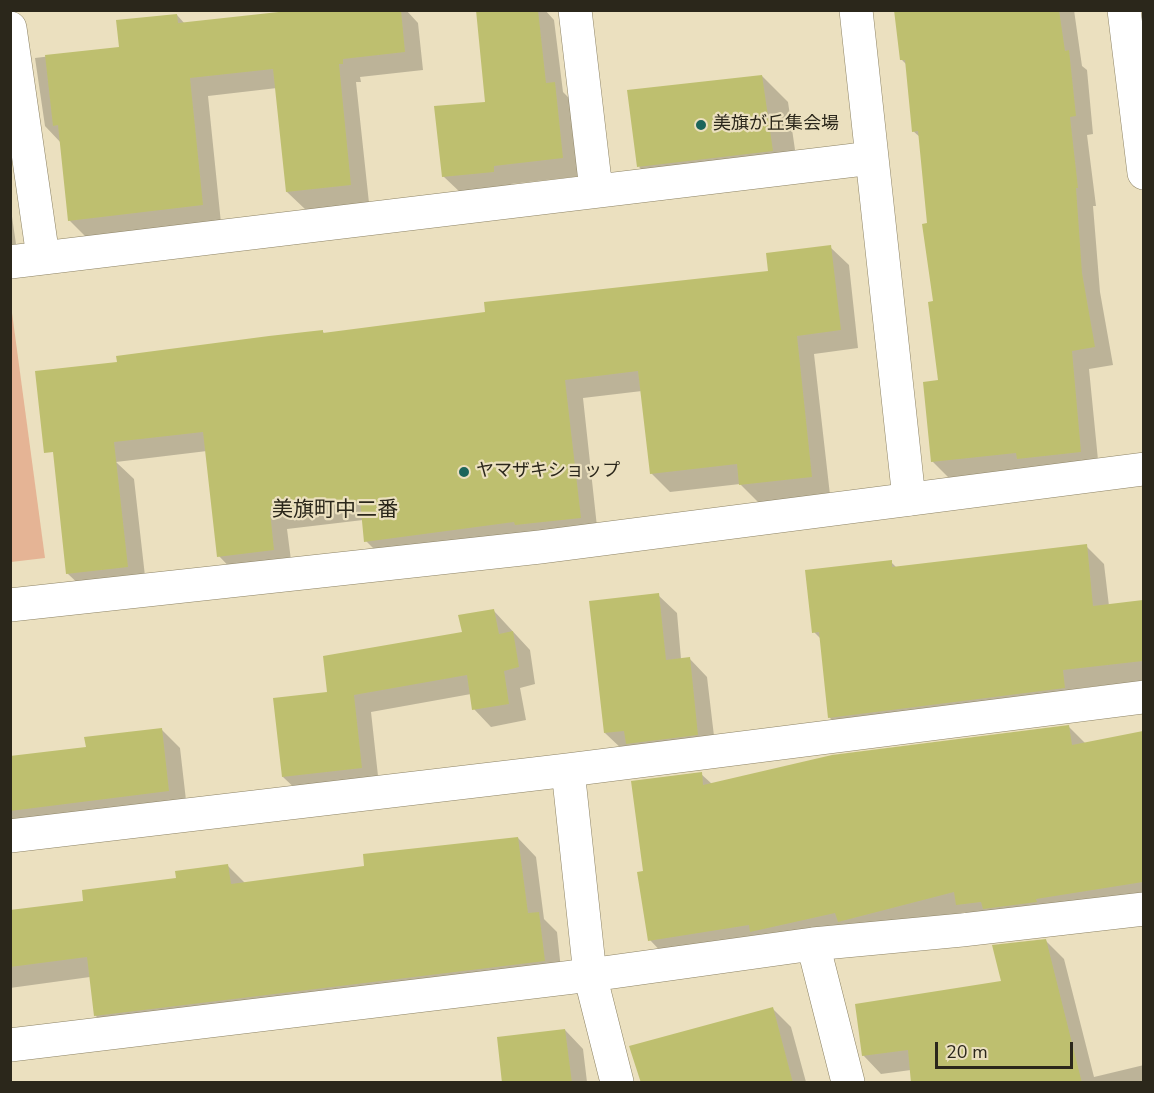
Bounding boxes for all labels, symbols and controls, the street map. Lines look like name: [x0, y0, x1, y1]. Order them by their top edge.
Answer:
place label: 美旗が丘集会場: [713, 114, 839, 136]
marker: 美旗が丘集会場: [694, 118, 708, 132]
place label: ヤマザキショップ: [476, 461, 620, 483]
marker: ヤマザキショップ: [457, 465, 471, 479]
district label: 美旗町中二番: [272, 498, 398, 524]
scale bar: [938, 1030, 1076, 1068]
text: 20 m: [946, 1040, 988, 1064]

